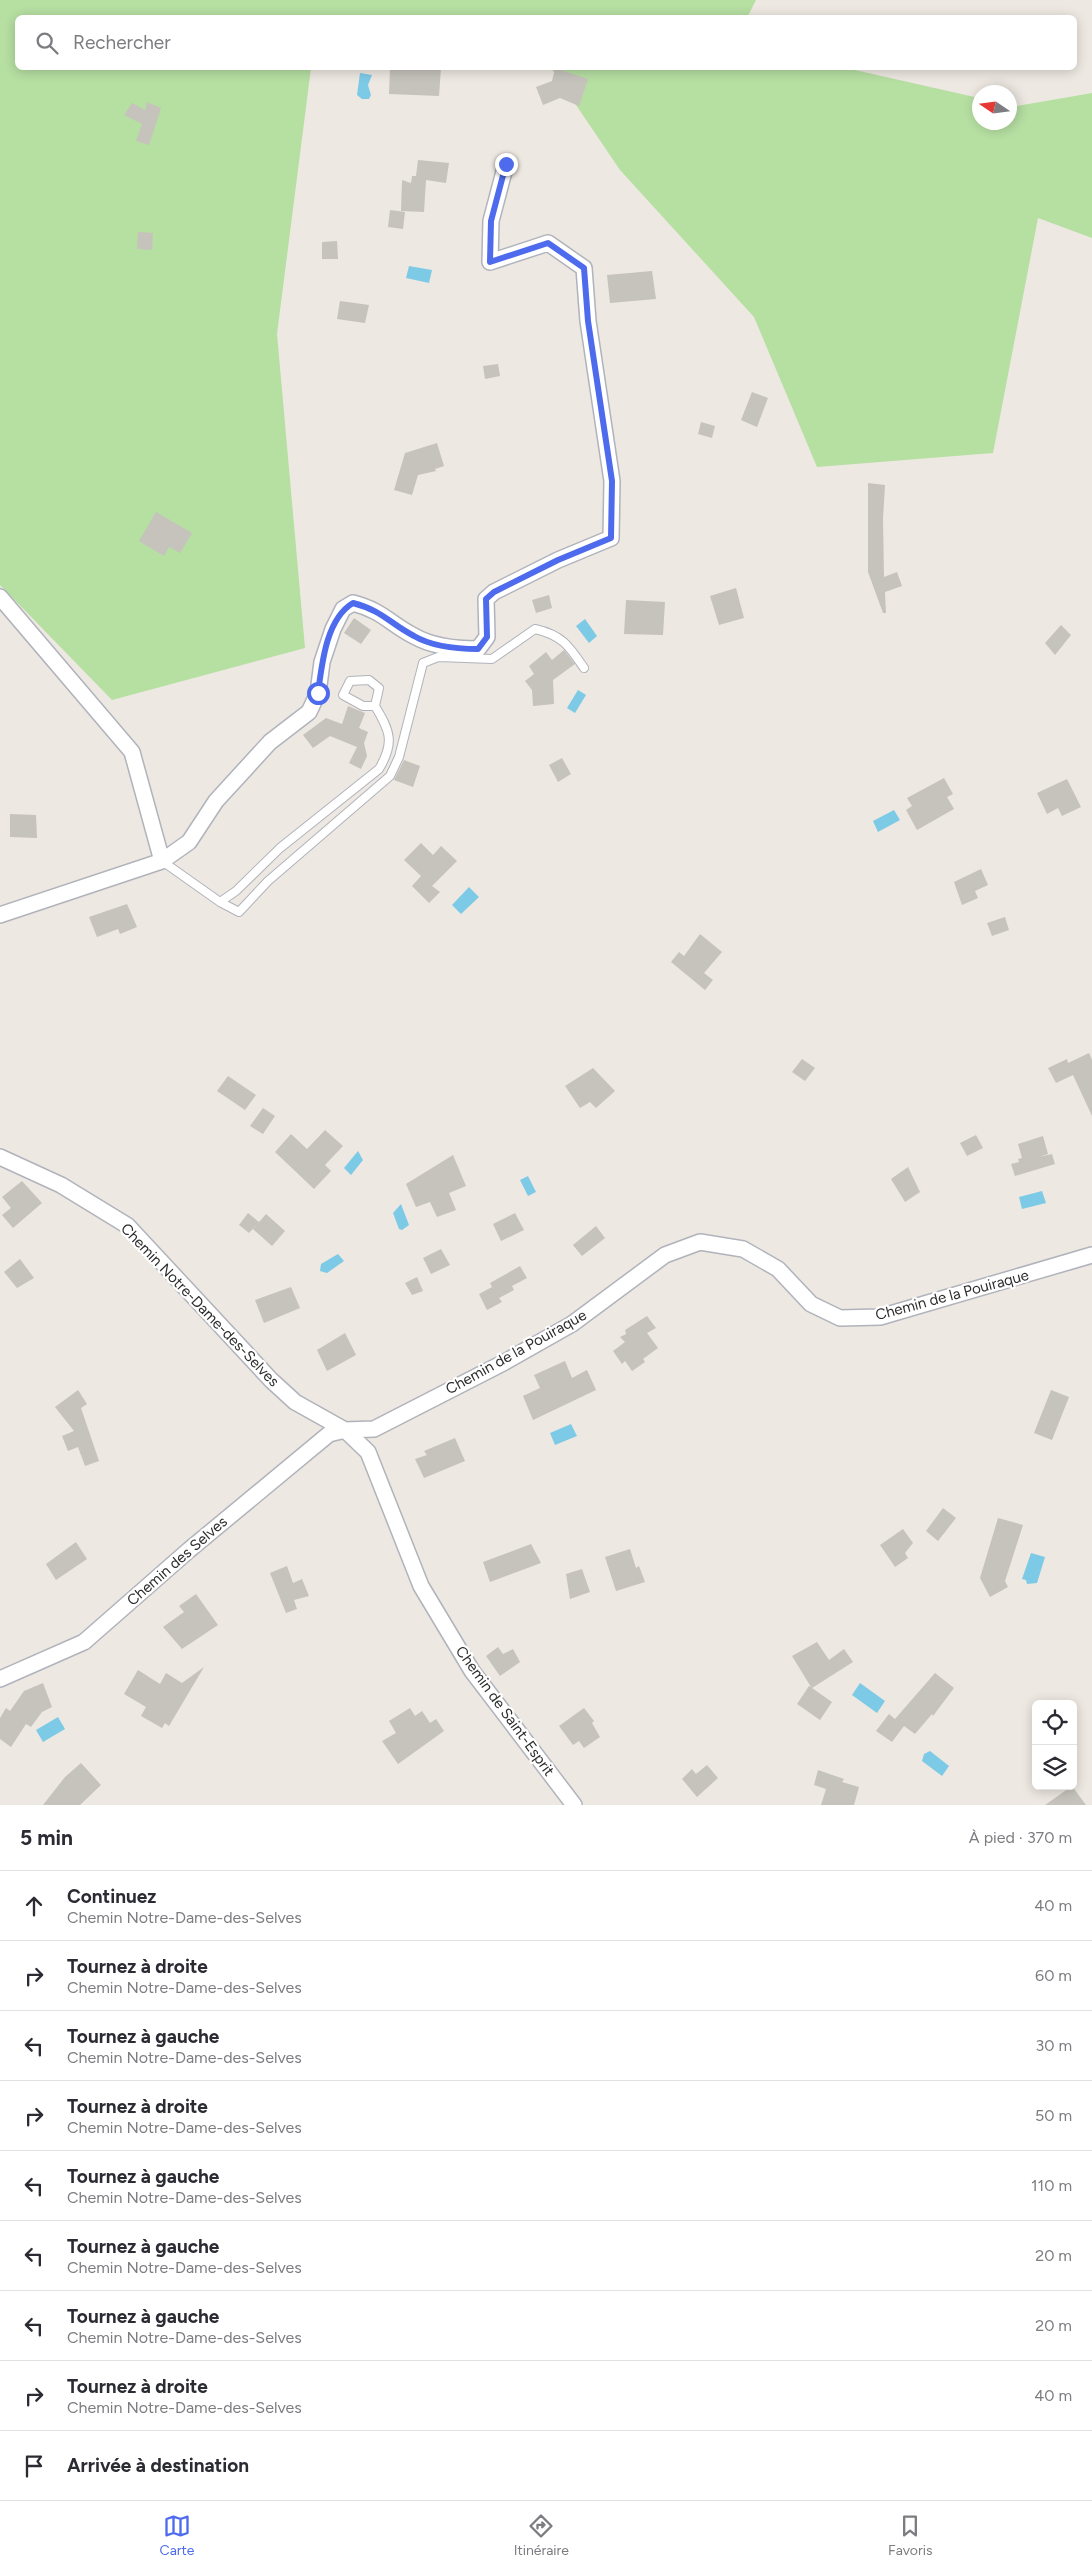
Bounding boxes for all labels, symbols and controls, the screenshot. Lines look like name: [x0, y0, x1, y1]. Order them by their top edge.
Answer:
search box: [15, 15, 1077, 70]
icon: search: [33, 29, 61, 57]
text: Rechercher: [73, 31, 171, 54]
north arrow: [972, 85, 1017, 130]
route end: [495, 153, 518, 176]
route start: [307, 682, 330, 705]
street label: Chemin Notre-Dame-des-Selves: [117, 1220, 283, 1390]
street label: Chemin de la Pouiraque: [873, 1266, 1031, 1324]
street label: Chemin de la Pouiraque: [443, 1306, 589, 1398]
street label: Chemin des Selves: [123, 1513, 231, 1609]
street label: Chemin de Saint-Esprit: [452, 1643, 558, 1780]
map controls: [1032, 1700, 1077, 1790]
button: locate: [1032, 1700, 1077, 1745]
button: layers: [1032, 1745, 1077, 1790]
text: 5 min: [20, 1825, 73, 1850]
text: À pied · 370 m: [969, 1828, 1072, 1847]
text: Continuez: [67, 1885, 156, 1908]
icon: ahead: [20, 1892, 48, 1920]
text: 40 m: [1034, 1896, 1072, 1915]
text: Chemin Notre-Dame-des-Selves: [67, 1908, 302, 1927]
text: Tournez à droite: [67, 1955, 208, 1978]
icon: right: [20, 1962, 48, 1990]
text: 60 m: [1035, 1966, 1072, 1985]
text: Chemin Notre-Dame-des-Selves: [67, 1978, 302, 1997]
text: Tournez à gauche: [67, 2025, 219, 2048]
icon: left: [20, 2032, 48, 2060]
text: 30 m: [1035, 2036, 1072, 2055]
text: Chemin Notre-Dame-des-Selves: [67, 2048, 302, 2067]
text: Tournez à droite: [67, 2095, 208, 2118]
icon: right: [20, 2102, 48, 2130]
text: 50 m: [1035, 2106, 1072, 2125]
text: Chemin Notre-Dame-des-Selves: [67, 2118, 302, 2137]
text: Tournez à gauche: [67, 2165, 219, 2188]
icon: left: [20, 2172, 48, 2200]
text: 110 m: [1031, 2176, 1072, 2195]
text: Chemin Notre-Dame-des-Selves: [67, 2188, 302, 2207]
text: Tournez à gauche: [67, 2235, 219, 2258]
icon: left: [20, 2242, 48, 2270]
text: 20 m: [1035, 2246, 1072, 2265]
text: Chemin Notre-Dame-des-Selves: [67, 2258, 302, 2277]
text: Tournez à gauche: [67, 2305, 219, 2328]
icon: left: [20, 2312, 48, 2340]
text: 20 m: [1035, 2316, 1072, 2335]
text: Chemin Notre-Dame-des-Selves: [67, 2328, 302, 2347]
text: Tournez à droite: [67, 2375, 208, 2398]
icon: right: [20, 2382, 48, 2410]
text: 40 m: [1034, 2386, 1072, 2405]
text: Chemin Notre-Dame-des-Selves: [67, 2398, 302, 2417]
icon: arrive: [20, 2452, 48, 2480]
text: Arrivée à destination: [67, 2454, 249, 2477]
tab: Carte: [160, 2512, 194, 2559]
tab: Itinéraire: [514, 2512, 569, 2559]
tab: Favoris: [888, 2512, 932, 2559]

